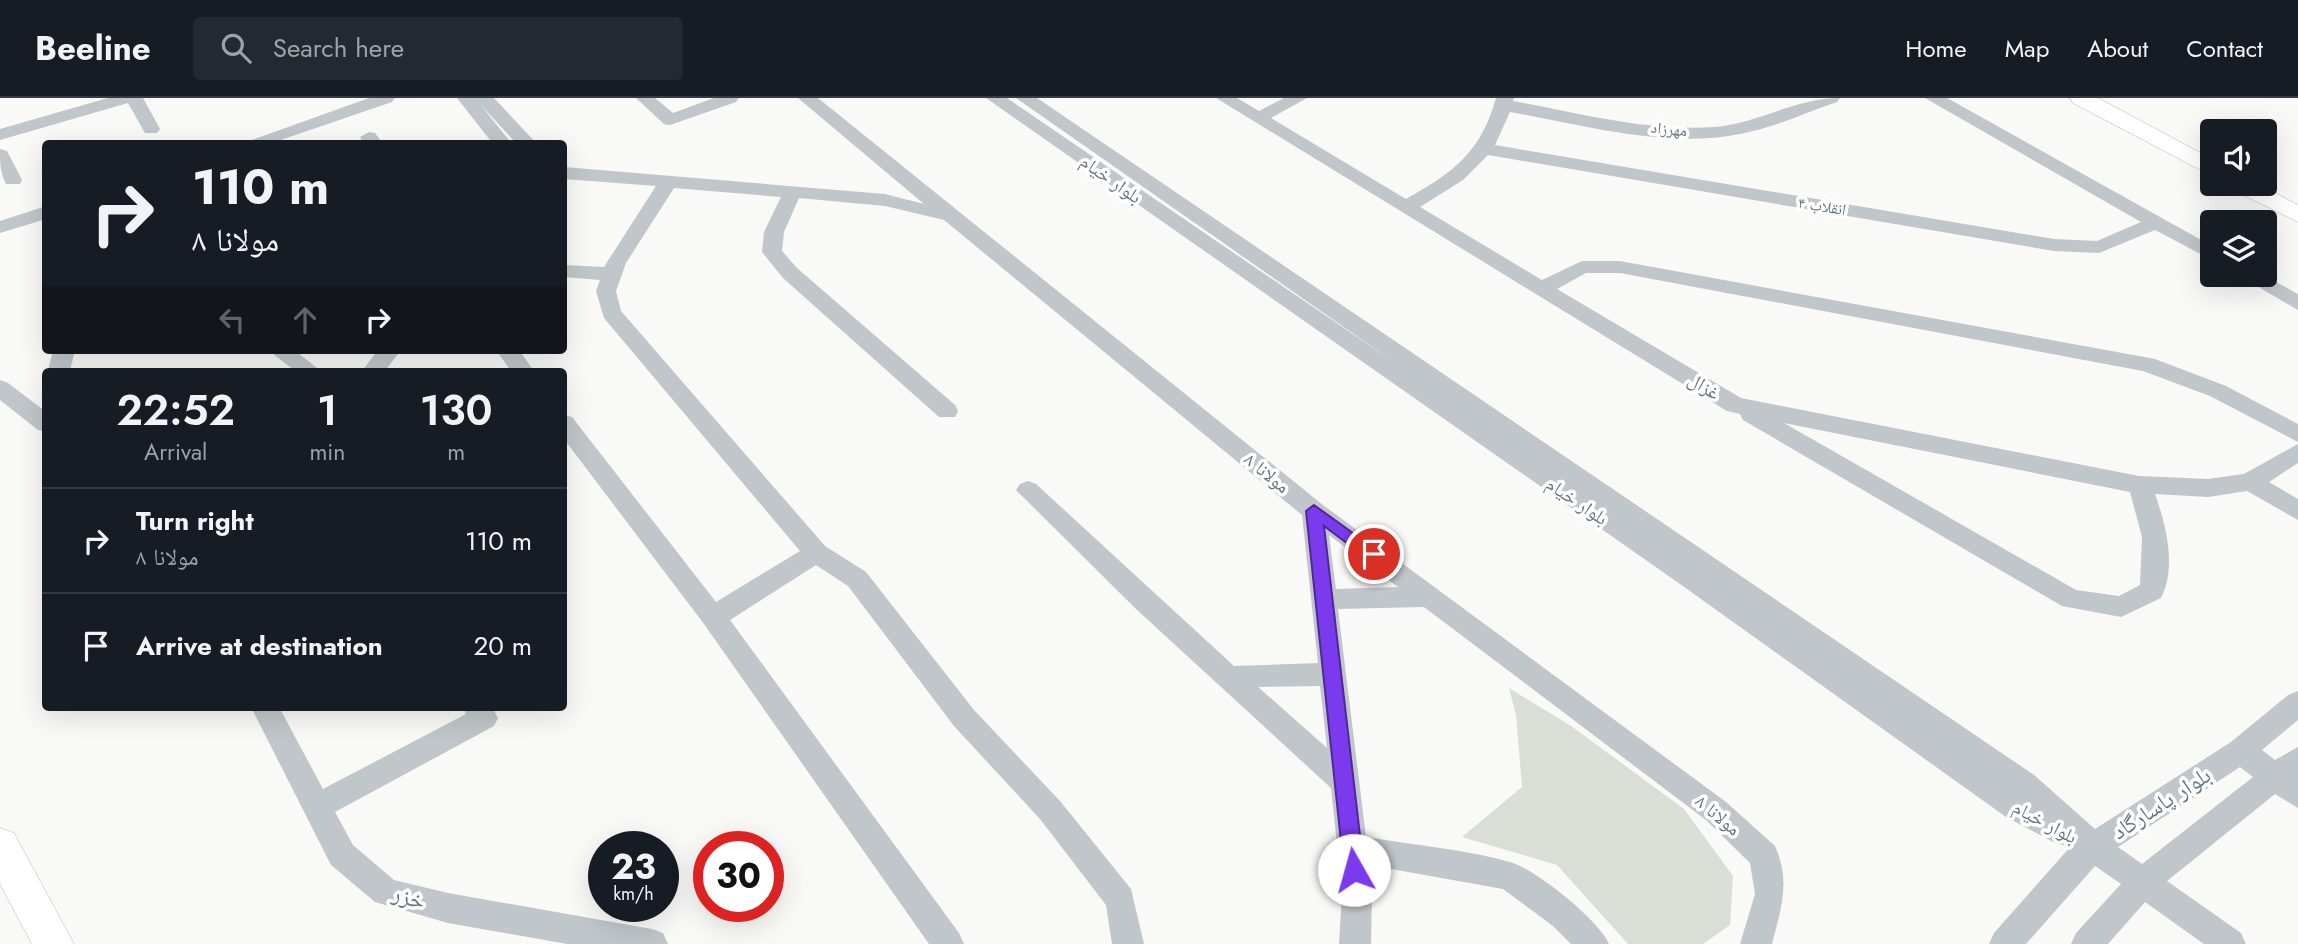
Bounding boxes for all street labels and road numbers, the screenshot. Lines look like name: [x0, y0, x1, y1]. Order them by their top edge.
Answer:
street label: مهرزاد: [1650, 116, 1688, 142]
street label: بلوار خیام: [1075, 148, 1147, 210]
street label: انقلاب ۴: [1796, 191, 1848, 221]
street label: غزال: [1683, 366, 1725, 406]
street label: مولانا ۸: [1238, 446, 1296, 500]
street label: بلوار خیام: [1541, 470, 1613, 532]
street label: بلوار پاسارگاد: [2105, 758, 2217, 848]
street label: مولانا ۸: [1690, 788, 1746, 842]
street label: بلوار خیام: [2008, 794, 2082, 850]
street label: خزر: [387, 876, 430, 918]

